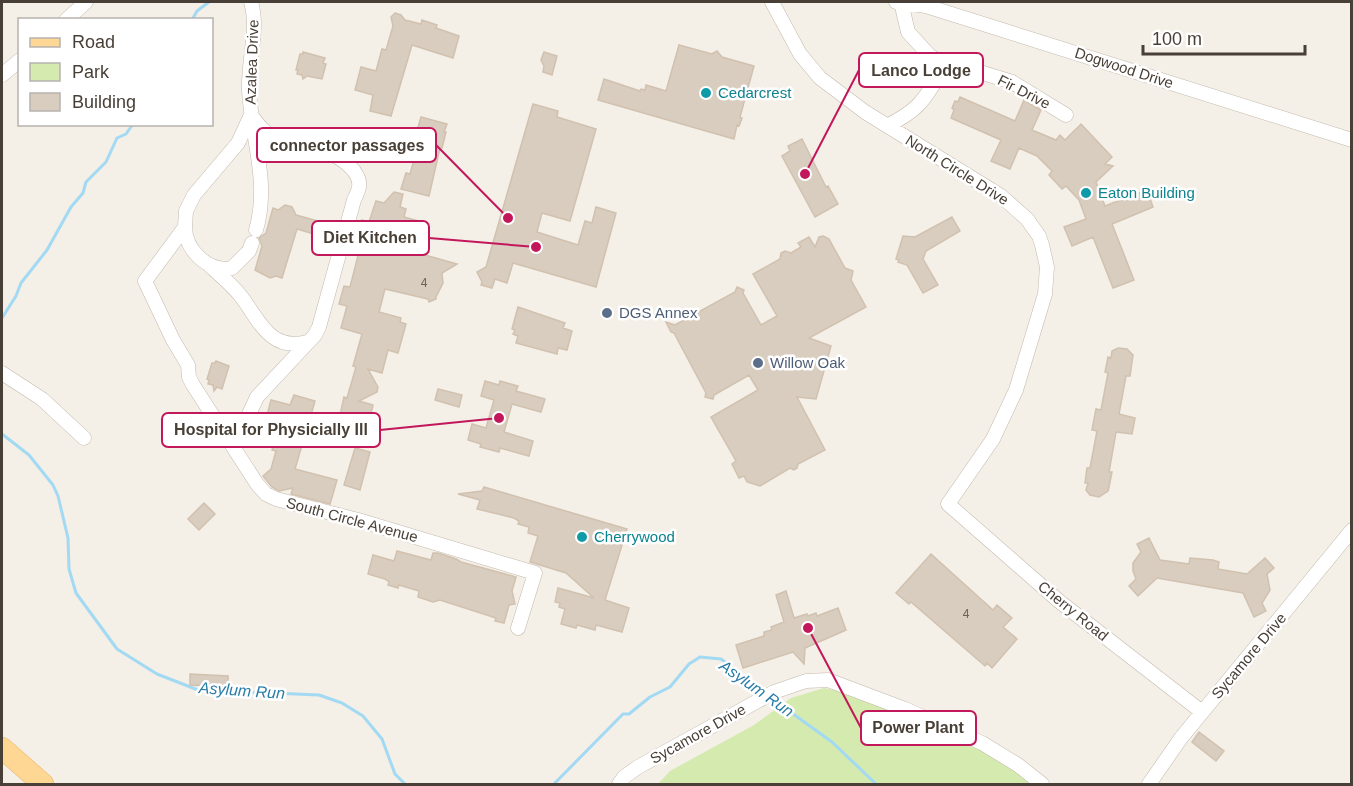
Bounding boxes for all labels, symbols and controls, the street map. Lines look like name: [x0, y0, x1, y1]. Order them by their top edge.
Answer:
legend: [18, 18, 213, 126]
scale bar: [1143, 18, 1305, 56]
street label: Azalea Drive: [242, 19, 261, 105]
text: 100 m: [1152, 29, 1202, 49]
text: Road: [72, 32, 115, 52]
street label: Dogwood Drive: [1073, 44, 1176, 91]
callout: Lanco Lodge: [859, 53, 983, 87]
text: Park: [72, 62, 110, 82]
text: Lanco Lodge: [871, 62, 971, 79]
street label: Fir Drive: [995, 71, 1053, 112]
place label: Cedarcrest: [718, 84, 792, 101]
marker: Cedarcrest: [699, 86, 713, 100]
text: Building: [72, 92, 136, 112]
callout: connector passages: [257, 128, 436, 162]
street label: North Circle Drive: [903, 131, 1012, 208]
text: connector passages: [270, 137, 424, 154]
place label: Eaton Building: [1098, 184, 1195, 201]
marker: Eaton Building: [1079, 186, 1093, 200]
callout: Diet Kitchen: [312, 221, 429, 255]
text: Diet Kitchen: [323, 229, 417, 246]
house number: 4: [421, 276, 428, 290]
place label: DGS Annex: [619, 304, 698, 321]
marker: DGS Annex: [600, 306, 614, 320]
place label: Willow Oak: [770, 354, 846, 371]
marker: Willow Oak: [751, 356, 765, 370]
callout: Hospital for Physicially Ill: [162, 413, 380, 447]
text: Hospital for Physicially Ill: [174, 421, 368, 438]
street label: South Circle Avenue: [284, 494, 420, 545]
place label: Cherrywood: [594, 528, 675, 545]
marker: Cherrywood: [575, 530, 589, 544]
street label: Cherry Road: [1035, 577, 1112, 644]
house number: 4: [963, 607, 970, 621]
street label: Sycamore Drive: [1208, 609, 1289, 702]
water label: Asylum Run: [716, 656, 797, 720]
water label: Asylum Run: [197, 679, 286, 702]
street label: Sycamore Drive: [647, 700, 749, 767]
callout: Power Plant: [861, 711, 976, 745]
text: Power Plant: [872, 719, 964, 736]

